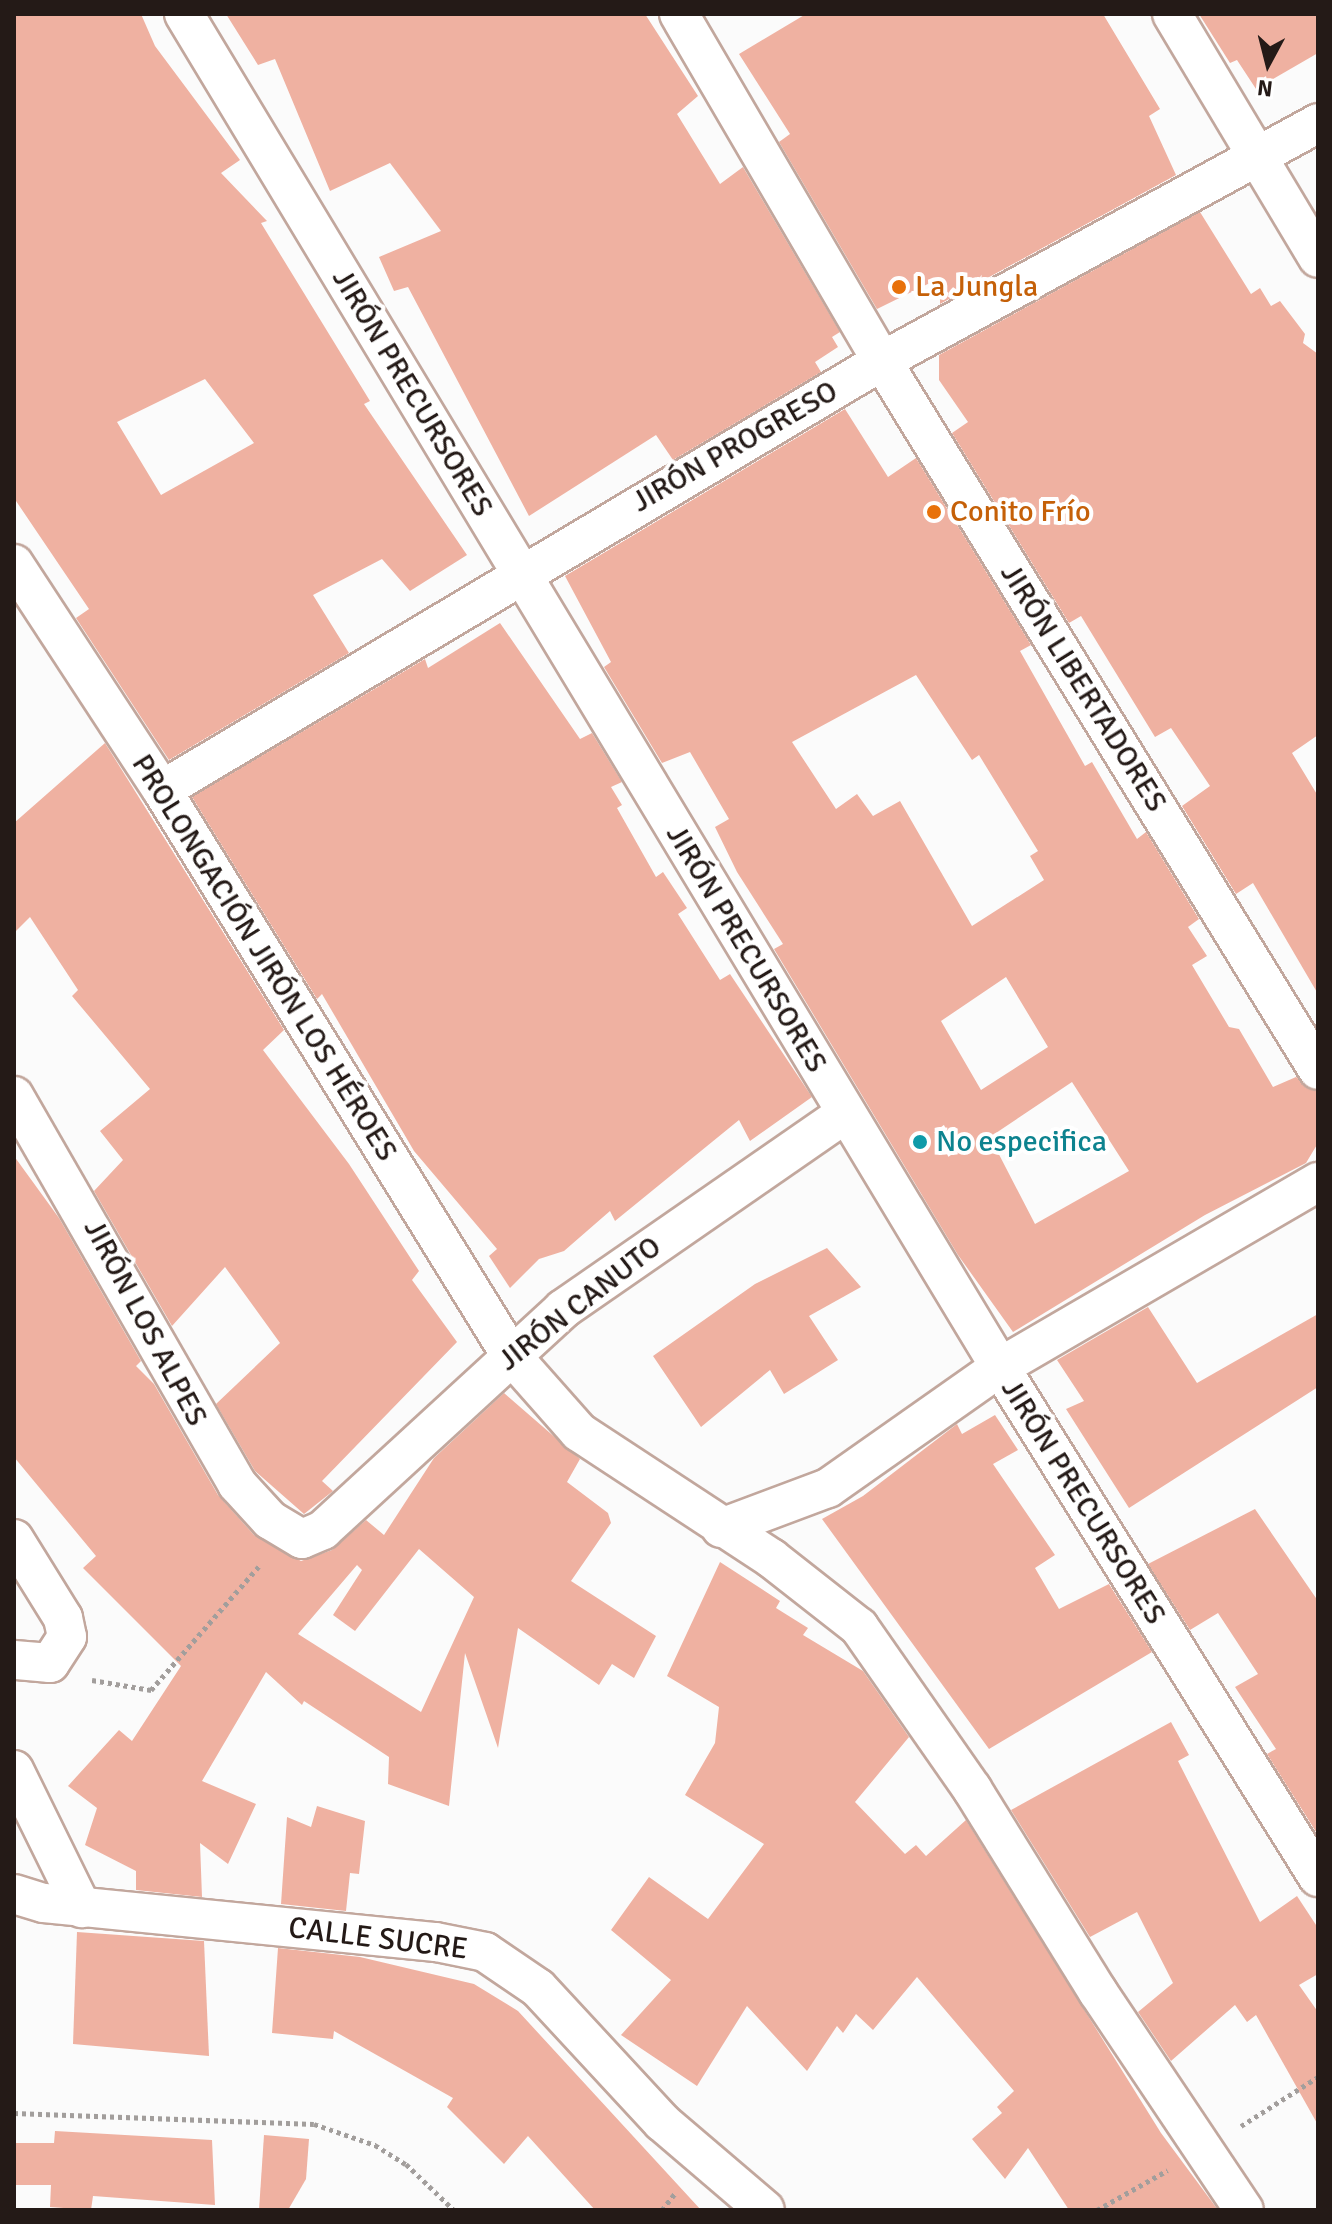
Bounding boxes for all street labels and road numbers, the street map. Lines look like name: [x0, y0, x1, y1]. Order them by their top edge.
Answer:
street label: JIRÓN PRECURSORES: [324, 263, 500, 523]
street label: JIRÓN PROGRESO: [626, 374, 844, 520]
street label: JIRÓN LIBERTADORES: [992, 557, 1174, 819]
street label: PROLONGACIÓN JIRÓN LOS HÉROES: [123, 748, 405, 1168]
street label: JIRÓN PRECURSORES: [658, 819, 834, 1079]
street label: JIRÓN LOS ALPES: [75, 1214, 215, 1432]
street label: JIRÓN CANUTO: [491, 1229, 669, 1379]
street label: JIRÓN PRECURSORES: [993, 1373, 1173, 1631]
street label: CALLE SUCRE: [286, 1910, 470, 1968]

